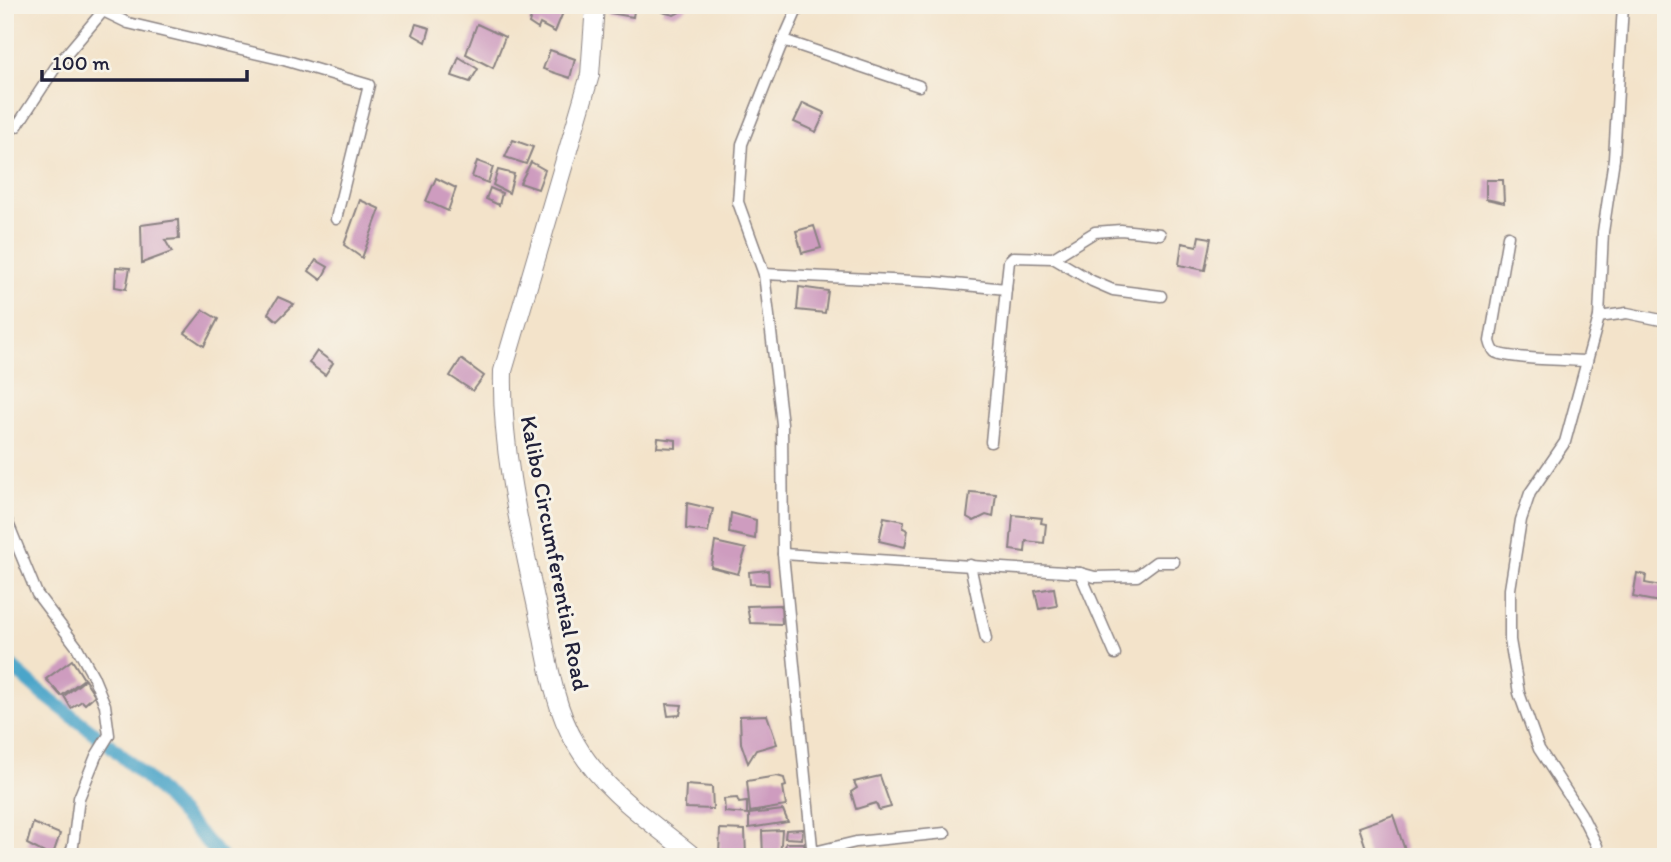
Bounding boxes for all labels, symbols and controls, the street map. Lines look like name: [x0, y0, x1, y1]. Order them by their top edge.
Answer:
scale bar: [42, 38, 247, 82]
text: 100 m: [52, 50, 110, 75]
street label: Kalibo Circumferential Road: [515, 413, 595, 693]

